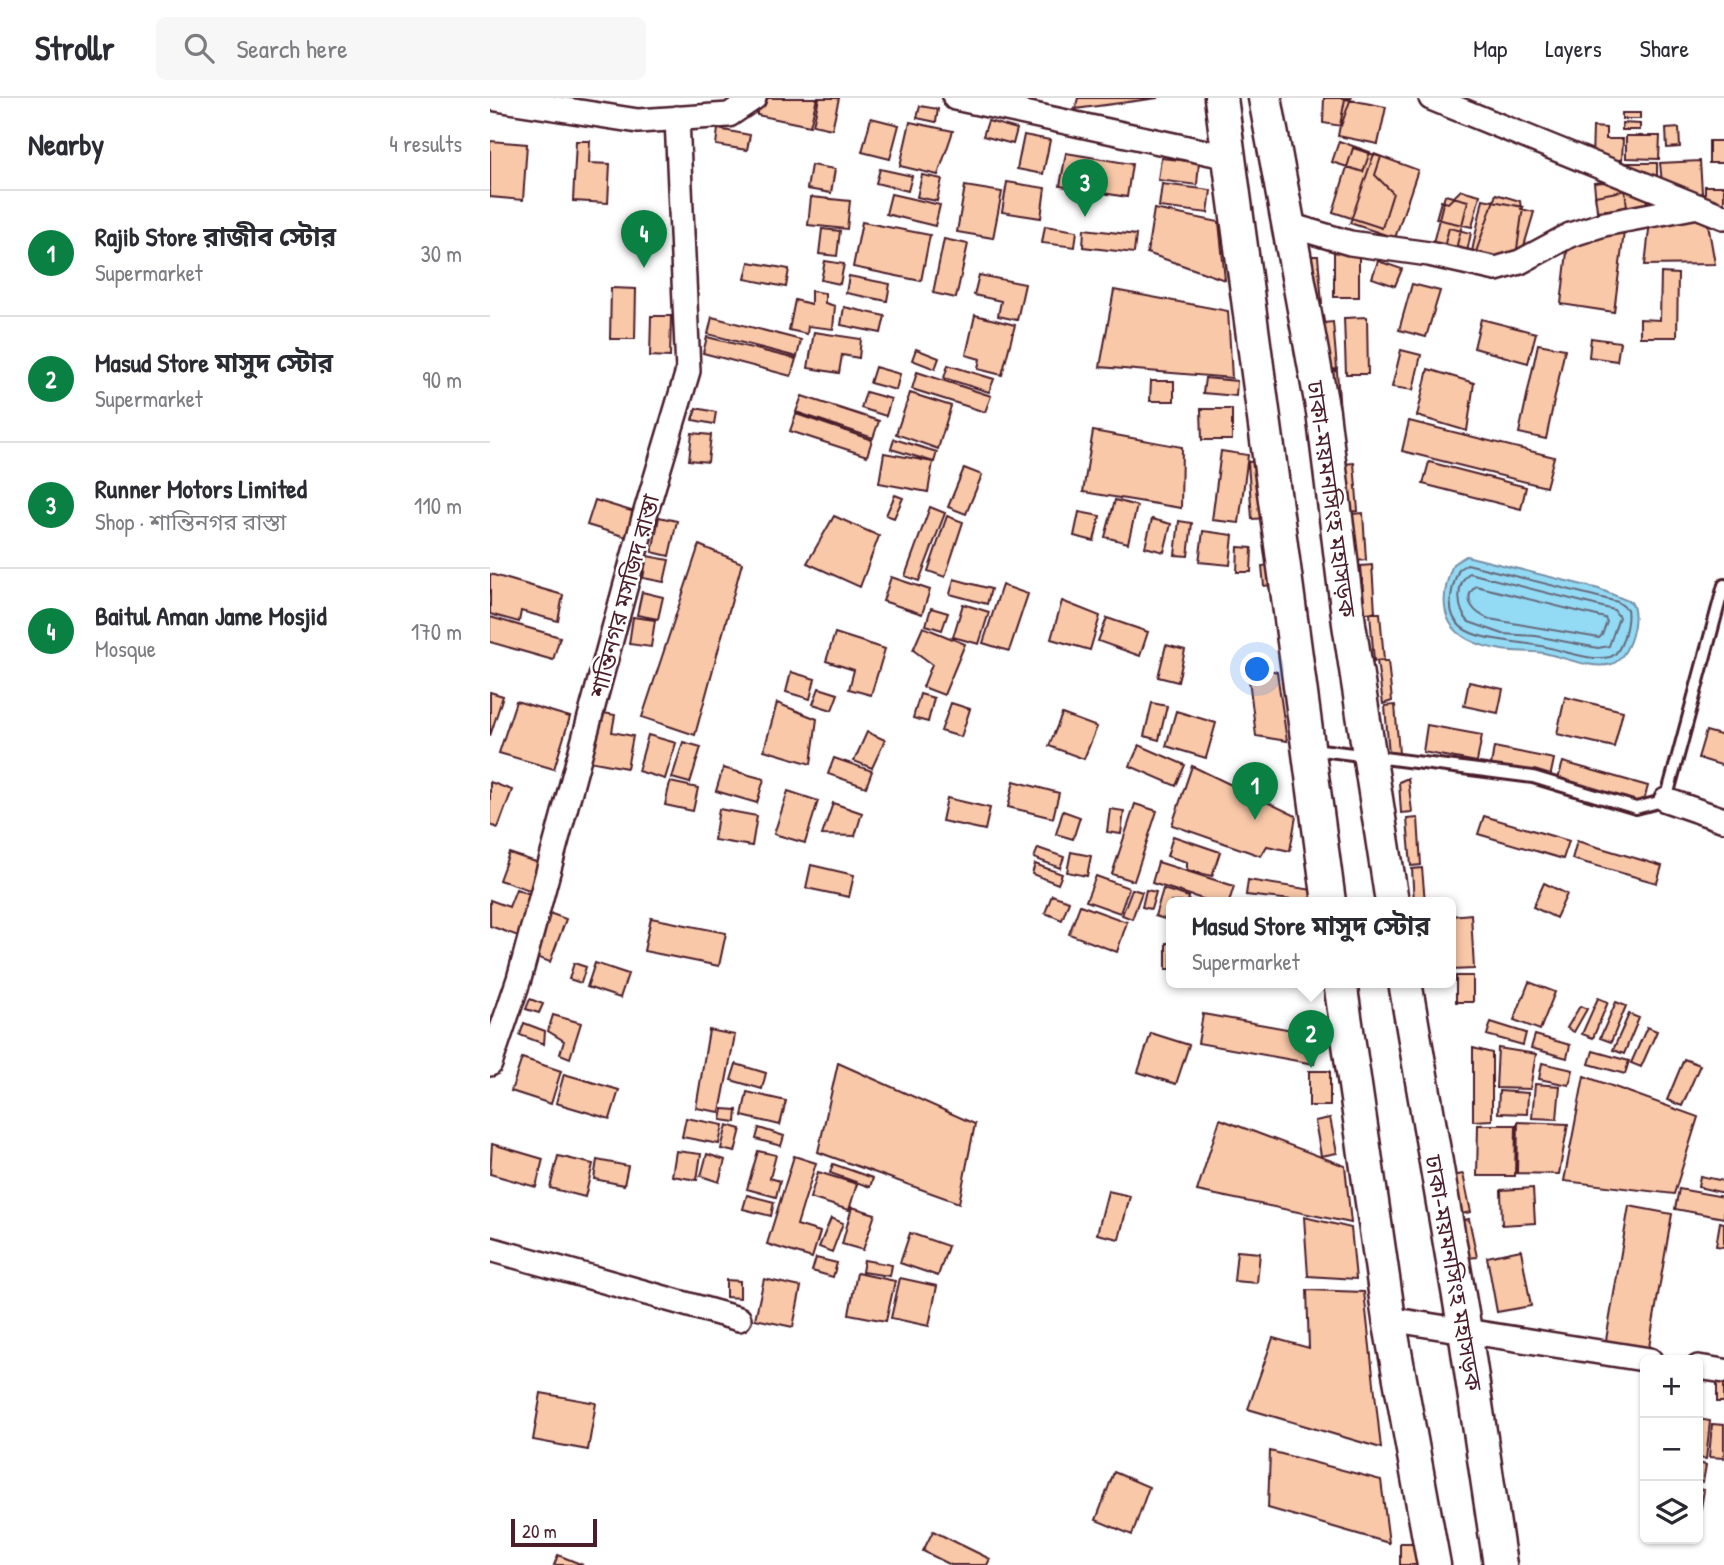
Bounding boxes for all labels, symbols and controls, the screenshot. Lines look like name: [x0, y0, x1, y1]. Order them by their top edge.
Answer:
search box: [156, 17, 646, 80]
text: Strollr: [35, 26, 114, 70]
icon: search: [180, 29, 218, 67]
text: Search here: [236, 31, 348, 66]
text: Map: [1473, 32, 1507, 64]
text: Layers: [1545, 32, 1602, 64]
text: Share: [1640, 32, 1689, 64]
text: Nearby: [28, 124, 104, 164]
text: 4 results: [389, 128, 462, 159]
pin: 3: [1062, 159, 1108, 217]
pin: 4: [621, 210, 667, 268]
text: Rajib Store রাজীব স্টোর: [95, 219, 336, 254]
text: 1: [47, 238, 55, 269]
text: 30 m: [420, 238, 462, 269]
text: Supermarket: [95, 257, 203, 288]
text: Masud Store মাসুদ স্টোর: [95, 345, 333, 380]
text: 2: [46, 364, 56, 395]
text: 90 m: [422, 364, 462, 395]
street label: ঢাকা-ময়মনসিংহ মহাসড়ক: [1300, 378, 1364, 620]
text: Supermarket: [95, 383, 203, 414]
text: Runner Motors Limited: [95, 471, 307, 506]
text: 3: [46, 490, 56, 521]
text: 110 m: [414, 490, 462, 521]
street label: শান্তিনগর মসজিদ রাস্তা: [582, 490, 666, 702]
text: Shop · শান্তিনগর রাস্তা: [95, 506, 286, 537]
text: Baitul Aman Jame Mosjid: [95, 598, 327, 633]
text: 4: [47, 616, 55, 647]
text: 170 m: [411, 616, 462, 647]
text: Mosque: [95, 633, 156, 664]
your location: [1240, 652, 1274, 686]
pin: 1: [1232, 762, 1278, 820]
popup: [1166, 897, 1456, 988]
text: Masud Store মাসুদ স্টোর: [1192, 908, 1430, 943]
text: Supermarket: [1192, 946, 1300, 977]
pin: 2: [1288, 1010, 1334, 1068]
street label: ঢাকা-ময়মনসিংহ মহাসড়ক: [1418, 1152, 1490, 1394]
map controls: [1640, 1355, 1703, 1544]
button: +: [1640, 1355, 1703, 1418]
button: −: [1640, 1418, 1703, 1481]
button: layers: [1640, 1481, 1703, 1544]
scale bar: [511, 1516, 597, 1548]
text: 20 m: [522, 1518, 557, 1544]

